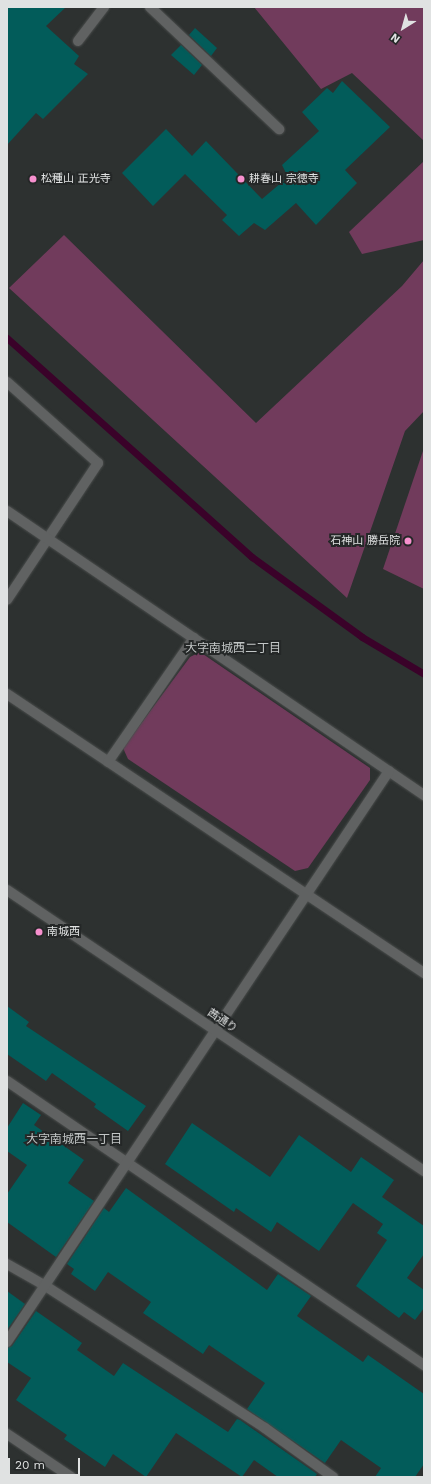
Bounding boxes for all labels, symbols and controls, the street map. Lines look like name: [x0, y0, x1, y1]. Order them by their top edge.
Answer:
north arrow: [383, 8, 423, 48]
text: N: [388, 30, 403, 46]
place label: 松種山 正光寺: [41, 172, 111, 186]
place label: 耕春山 宗徳寺: [249, 172, 319, 186]
marker: 松種山 正光寺: [28, 174, 38, 184]
marker: 耕春山 宗徳寺: [236, 174, 246, 184]
place label: 石神山 勝岳院: [330, 534, 400, 548]
marker: 石神山 勝岳院: [403, 536, 413, 546]
district label: 大字南城西二丁目: [185, 642, 281, 656]
place label: 南城西: [47, 925, 80, 939]
marker: 南城西: [34, 927, 44, 937]
street label: 茜通り: [205, 1006, 239, 1036]
district label: 大字南城西一丁目: [26, 1133, 122, 1147]
scale bar: [10, 1450, 82, 1476]
text: 20 m: [15, 1458, 45, 1472]

